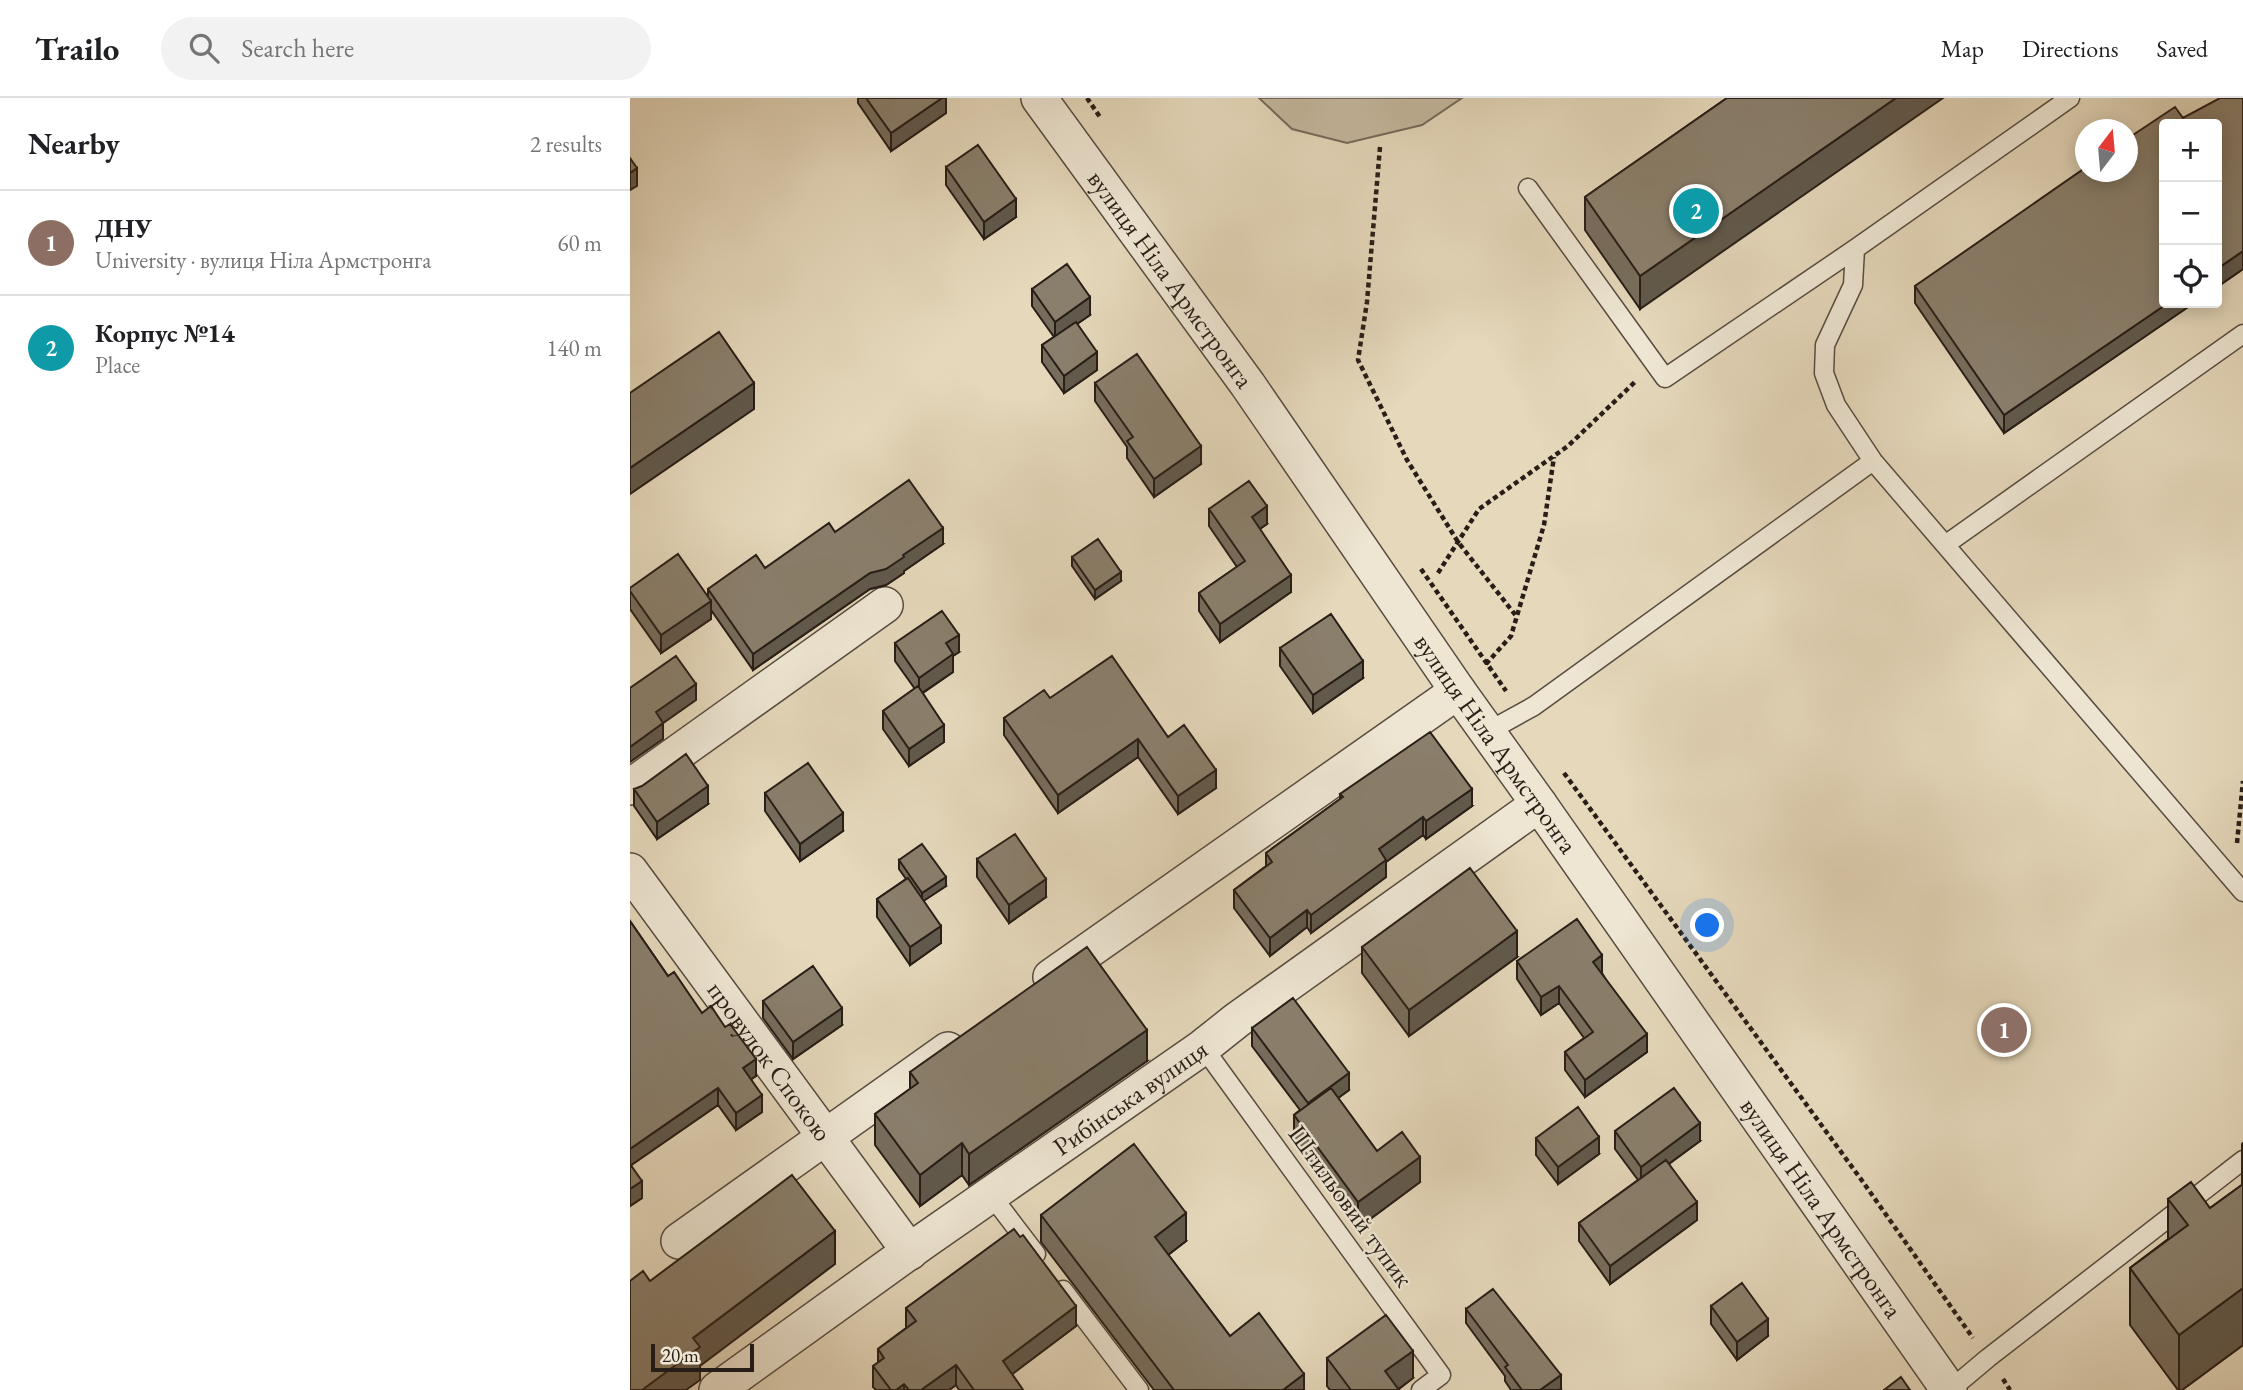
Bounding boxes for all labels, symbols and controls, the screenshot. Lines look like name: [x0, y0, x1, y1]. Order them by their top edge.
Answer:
search box: [161, 17, 651, 80]
text: Trailo: [35, 27, 119, 70]
icon: search: [185, 29, 223, 67]
text: Search here: [241, 31, 354, 65]
text: Map: [1941, 33, 1984, 64]
text: Directions: [2022, 33, 2119, 64]
text: Saved: [2157, 33, 2208, 64]
north arrow: [2075, 119, 2138, 182]
map controls: [2159, 119, 2222, 308]
button: +: [2159, 119, 2222, 182]
text: Nearby: [28, 124, 120, 163]
text: 2 results: [530, 129, 602, 159]
street label: вулиця Ніла Армстронга: [1080, 163, 1262, 395]
button: −: [2159, 182, 2222, 245]
pin: 2: [1673, 185, 1719, 237]
text: ДНУ: [95, 211, 152, 245]
text: 1: [45, 228, 57, 258]
text: 60 m: [557, 228, 602, 258]
text: University · вулиця Ніла Армстронга: [95, 245, 431, 275]
button: locate: [2159, 245, 2222, 308]
text: Корпус №14: [95, 316, 235, 350]
text: 2: [45, 333, 57, 363]
text: 140 m: [546, 333, 602, 363]
text: Place: [95, 350, 140, 380]
street label: вулиця Ніла Армстронга: [1407, 627, 1586, 861]
your location: [1690, 908, 1724, 942]
street label: провулок Спокою: [700, 974, 840, 1148]
pin: 1: [1981, 1004, 2027, 1056]
street label: Рибінська вулиця: [1046, 1032, 1214, 1163]
street label: вулиця Ніла Армстронга: [1733, 1091, 1911, 1325]
street label: Штильовий тупик: [1281, 1118, 1422, 1294]
scale bar: [651, 1341, 754, 1373]
text: 20 m: [662, 1343, 699, 1368]

